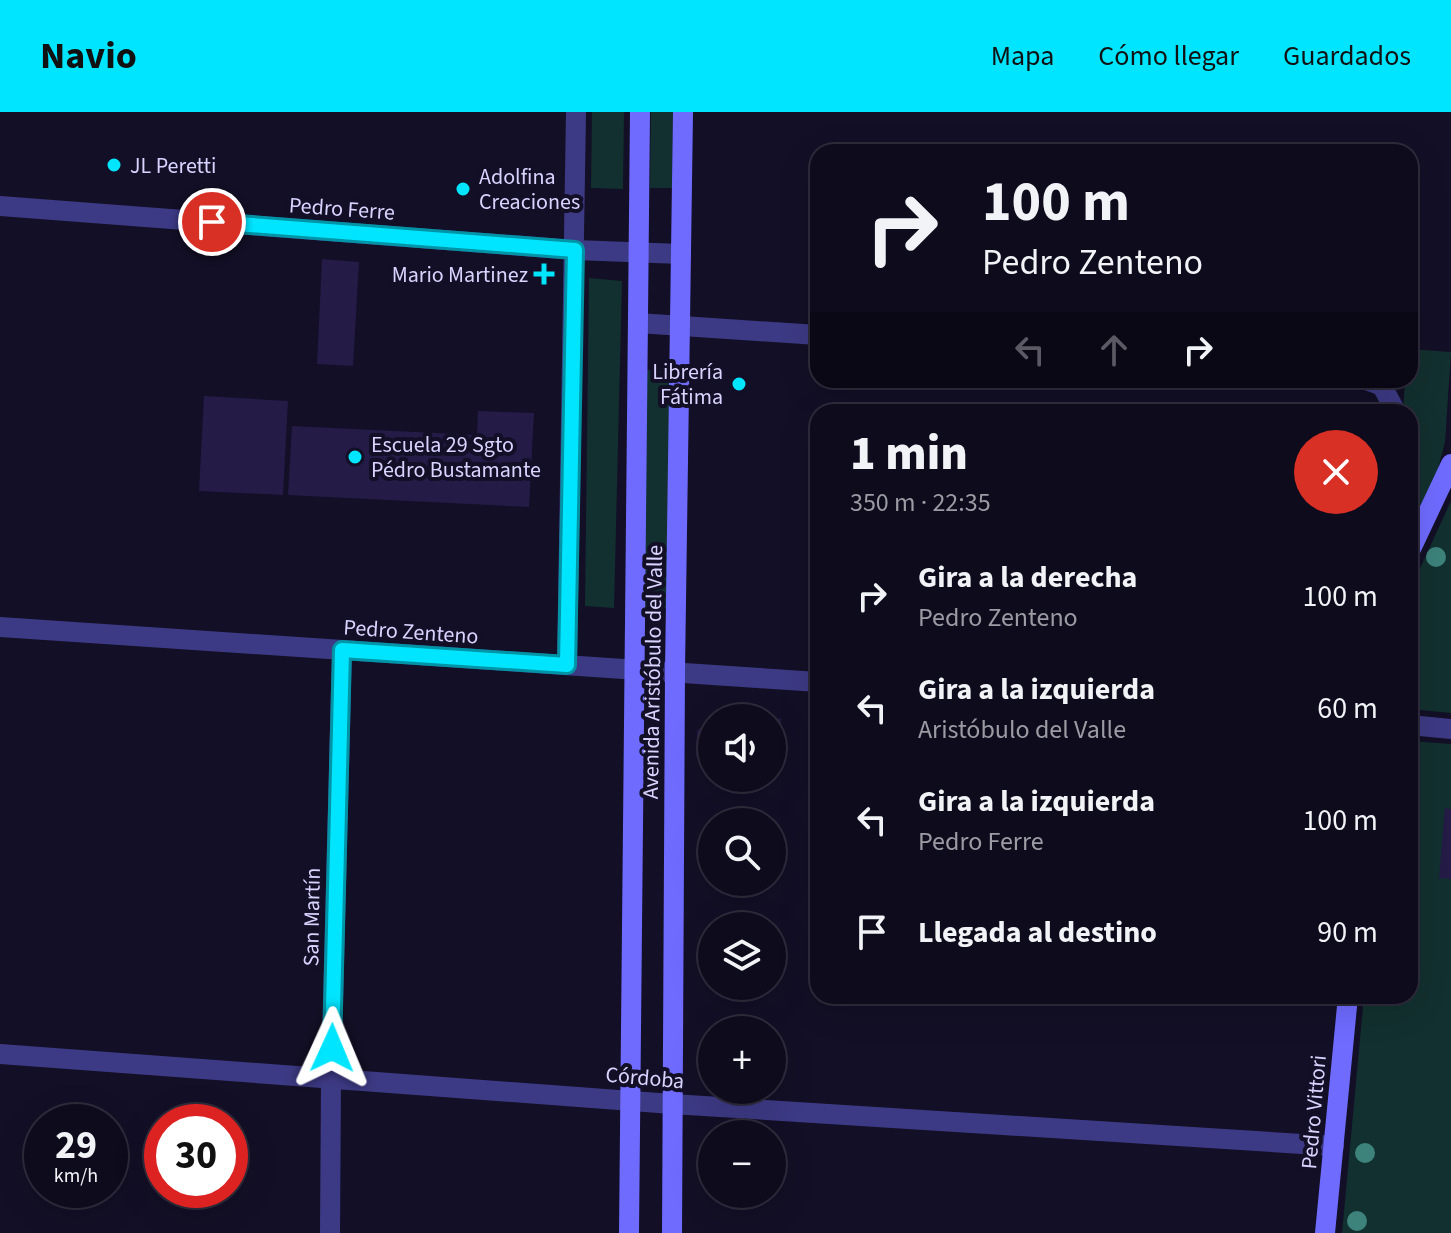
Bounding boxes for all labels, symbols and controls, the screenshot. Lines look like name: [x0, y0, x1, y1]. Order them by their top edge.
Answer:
text: Navio: [40, 29, 137, 83]
text: Mapa: [991, 36, 1054, 76]
text: Cómo llegar: [1098, 36, 1239, 76]
text: Guardados: [1283, 36, 1411, 76]
place label: JL Peretti: [130, 150, 216, 182]
marker: JL Peretti: [105, 156, 123, 174]
place label: Adolfina Creaciones: [479, 161, 580, 218]
text: 100 m: [982, 163, 1130, 242]
icon: right: [850, 176, 954, 280]
marker: Adolfina Creaciones: [454, 180, 472, 198]
pin: [178, 188, 246, 256]
street label: Pedro Ferre: [288, 189, 396, 229]
icon: arrive: [190, 200, 234, 244]
text: Pedro Zenteno: [982, 237, 1203, 288]
place label: Mario Martinez: [392, 259, 528, 291]
marker: Mario Martinez: [535, 265, 553, 283]
icon: left: [1008, 328, 1052, 372]
icon: ahead: [1092, 328, 1136, 372]
icon: right: [1176, 328, 1220, 372]
place label: Librería Fátima: [652, 356, 723, 413]
marker: Librería Fátima: [730, 375, 748, 393]
text: 1 min: [850, 420, 968, 488]
place label: Escuela 29 Sgto Pédro Bustamante: [371, 429, 541, 486]
button: close: [1294, 430, 1378, 514]
marker: Escuela 29 Sgto Pédro Bustamante: [346, 448, 364, 466]
text: 350 m · 22:35: [850, 484, 991, 521]
street label: Avenida Aristóbulo del Valle: [635, 545, 671, 799]
text: Gira a la derecha: [918, 556, 1137, 599]
icon: right: [850, 574, 894, 618]
text: 100 m: [1302, 575, 1378, 618]
text: Pedro Zenteno: [918, 599, 1078, 636]
street label: Pedro Zenteno: [342, 611, 479, 653]
text: Gira a la izquierda: [918, 668, 1155, 711]
icon: left: [850, 686, 894, 730]
text: 60 m: [1317, 687, 1378, 730]
map controls: [698, 704, 786, 1208]
button: sound: [698, 704, 786, 792]
text: Aristóbulo del Valle: [918, 711, 1126, 748]
text: Gira a la izquierda: [918, 780, 1155, 823]
icon: left: [850, 798, 894, 842]
text: 100 m: [1302, 799, 1378, 842]
button: search: [698, 808, 786, 896]
text: Pedro Ferre: [918, 823, 1044, 860]
street label: San Martín: [295, 867, 329, 967]
icon: arrive: [850, 910, 894, 954]
text: Llegada al destino: [918, 911, 1157, 954]
text: 90 m: [1317, 911, 1378, 954]
button: layers: [698, 912, 786, 1000]
position arrow: [290, 1006, 374, 1090]
button: +: [698, 1016, 786, 1104]
street label: Pedro Vittori: [1293, 1054, 1335, 1171]
street label: Córdoba: [604, 1059, 686, 1097]
speed limit sign: 30: [144, 1104, 248, 1208]
text: 29: [55, 1117, 97, 1174]
button: −: [698, 1120, 786, 1208]
text: km/h: [54, 1162, 98, 1190]

